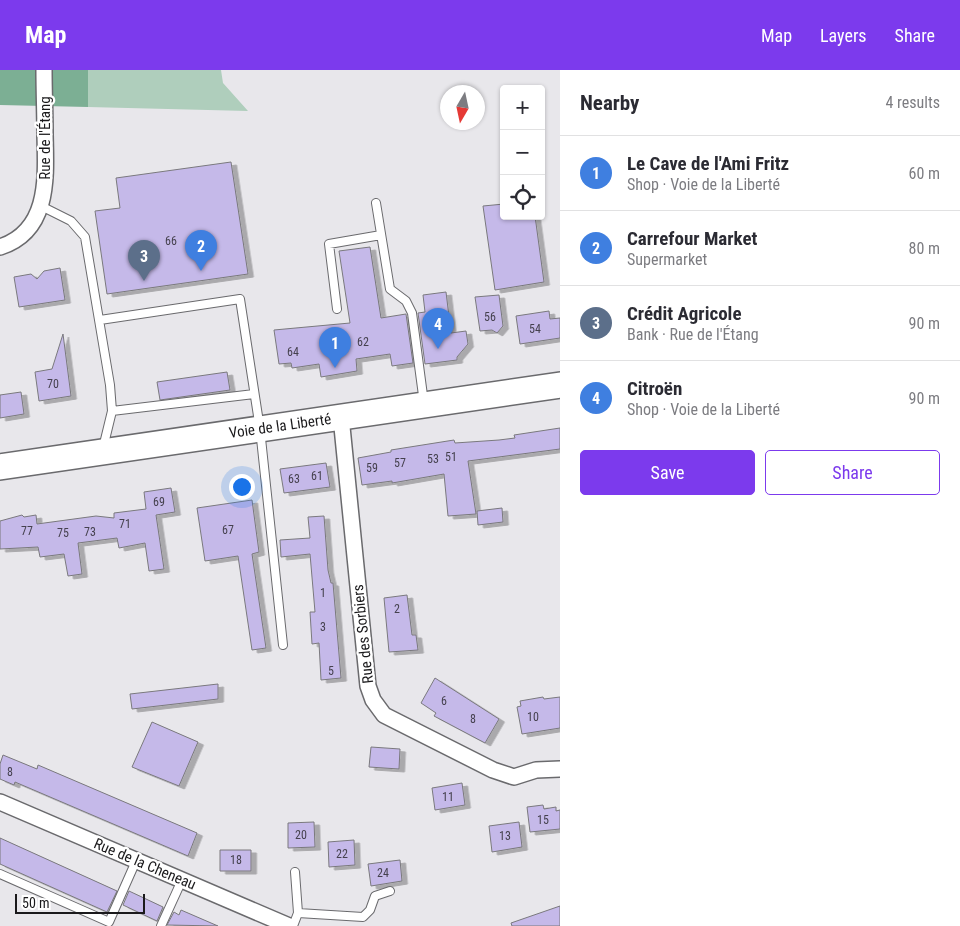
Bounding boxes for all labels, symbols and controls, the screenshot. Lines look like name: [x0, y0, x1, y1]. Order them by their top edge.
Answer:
text: Map: [25, 21, 66, 49]
text: Map: [761, 25, 792, 46]
text: Layers: [820, 25, 867, 46]
text: Share: [895, 25, 935, 46]
north arrow: [440, 85, 485, 130]
map controls: [500, 85, 545, 220]
button: +: [500, 85, 545, 130]
text: Nearby: [580, 91, 639, 115]
text: 4 results: [885, 93, 940, 112]
street label: Rue de l'Étang: [36, 96, 54, 180]
button: −: [500, 130, 545, 175]
text: Le Cave de l'Ami Fritz: [627, 152, 789, 175]
text: 1: [592, 164, 600, 183]
text: 60 m: [908, 164, 940, 183]
button: locate: [500, 175, 545, 220]
text: Shop · Voie de la Liberté: [627, 175, 780, 194]
text: Carrefour Market: [627, 227, 757, 250]
pin: 2: [185, 230, 217, 271]
house number: 66: [165, 234, 177, 248]
text: 2: [592, 239, 600, 258]
text: 80 m: [908, 239, 940, 258]
pin: 3: [128, 240, 160, 281]
text: Supermarket: [627, 250, 707, 269]
text: Crédit Agricole: [627, 302, 742, 325]
pin: 4: [422, 308, 454, 349]
house number: 56: [484, 310, 496, 324]
text: 3: [592, 314, 600, 333]
text: 90 m: [908, 314, 940, 333]
house number: 54: [529, 322, 541, 336]
text: Bank · Rue de l'Étang: [627, 325, 759, 344]
pin: 1: [319, 327, 351, 368]
house number: 62: [357, 335, 369, 349]
house number: 64: [287, 345, 299, 359]
house number: 70: [47, 377, 59, 391]
text: Citroën: [627, 377, 682, 400]
text: 4: [592, 389, 600, 408]
text: 90 m: [908, 389, 940, 408]
text: Shop · Voie de la Liberté: [627, 400, 780, 419]
street label: Voie de la Liberté: [228, 410, 332, 442]
house number: 51: [445, 450, 457, 464]
button: Save: [580, 450, 755, 495]
button: Share: [765, 450, 940, 495]
house number: 53: [427, 452, 439, 466]
house number: 57: [394, 456, 406, 470]
house number: 59: [366, 461, 378, 475]
house number: 61: [311, 469, 323, 483]
house number: 63: [288, 472, 300, 486]
your location: [229, 474, 255, 500]
house number: 69: [153, 495, 165, 509]
house number: 71: [119, 517, 131, 531]
house number: 67: [222, 523, 234, 537]
house number: 77: [21, 524, 33, 538]
house number: 73: [84, 525, 96, 539]
house number: 75: [57, 526, 69, 540]
street label: Rue des Sorbiers: [349, 583, 377, 684]
house number: 1: [320, 586, 326, 600]
house number: 2: [394, 602, 400, 616]
house number: 3: [320, 620, 326, 634]
house number: 5: [328, 664, 334, 678]
house number: 6: [441, 694, 447, 708]
house number: 10: [527, 710, 539, 724]
house number: 8: [470, 712, 476, 726]
house number: 8: [7, 765, 13, 779]
house number: 11: [442, 790, 454, 804]
house number: 15: [537, 813, 549, 827]
house number: 20: [295, 828, 307, 842]
house number: 13: [499, 829, 511, 843]
street label: Rue de la Cheneau: [91, 834, 199, 894]
house number: 22: [336, 847, 348, 861]
house number: 18: [230, 853, 242, 867]
house number: 24: [377, 866, 389, 880]
scale bar: [15, 891, 145, 914]
text: 50 m: [22, 895, 50, 911]

